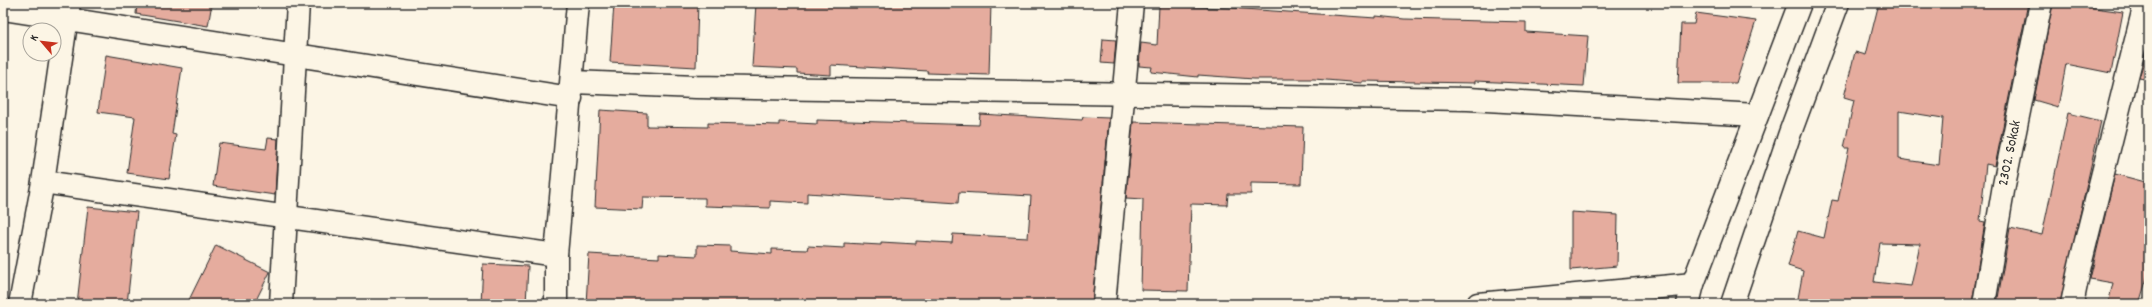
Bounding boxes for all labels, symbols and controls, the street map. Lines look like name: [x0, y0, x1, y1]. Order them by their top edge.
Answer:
north arrow: [22, 22, 62, 62]
text: K: [27, 32, 43, 44]
street label: 2302. Sokak: [1993, 118, 2028, 188]

